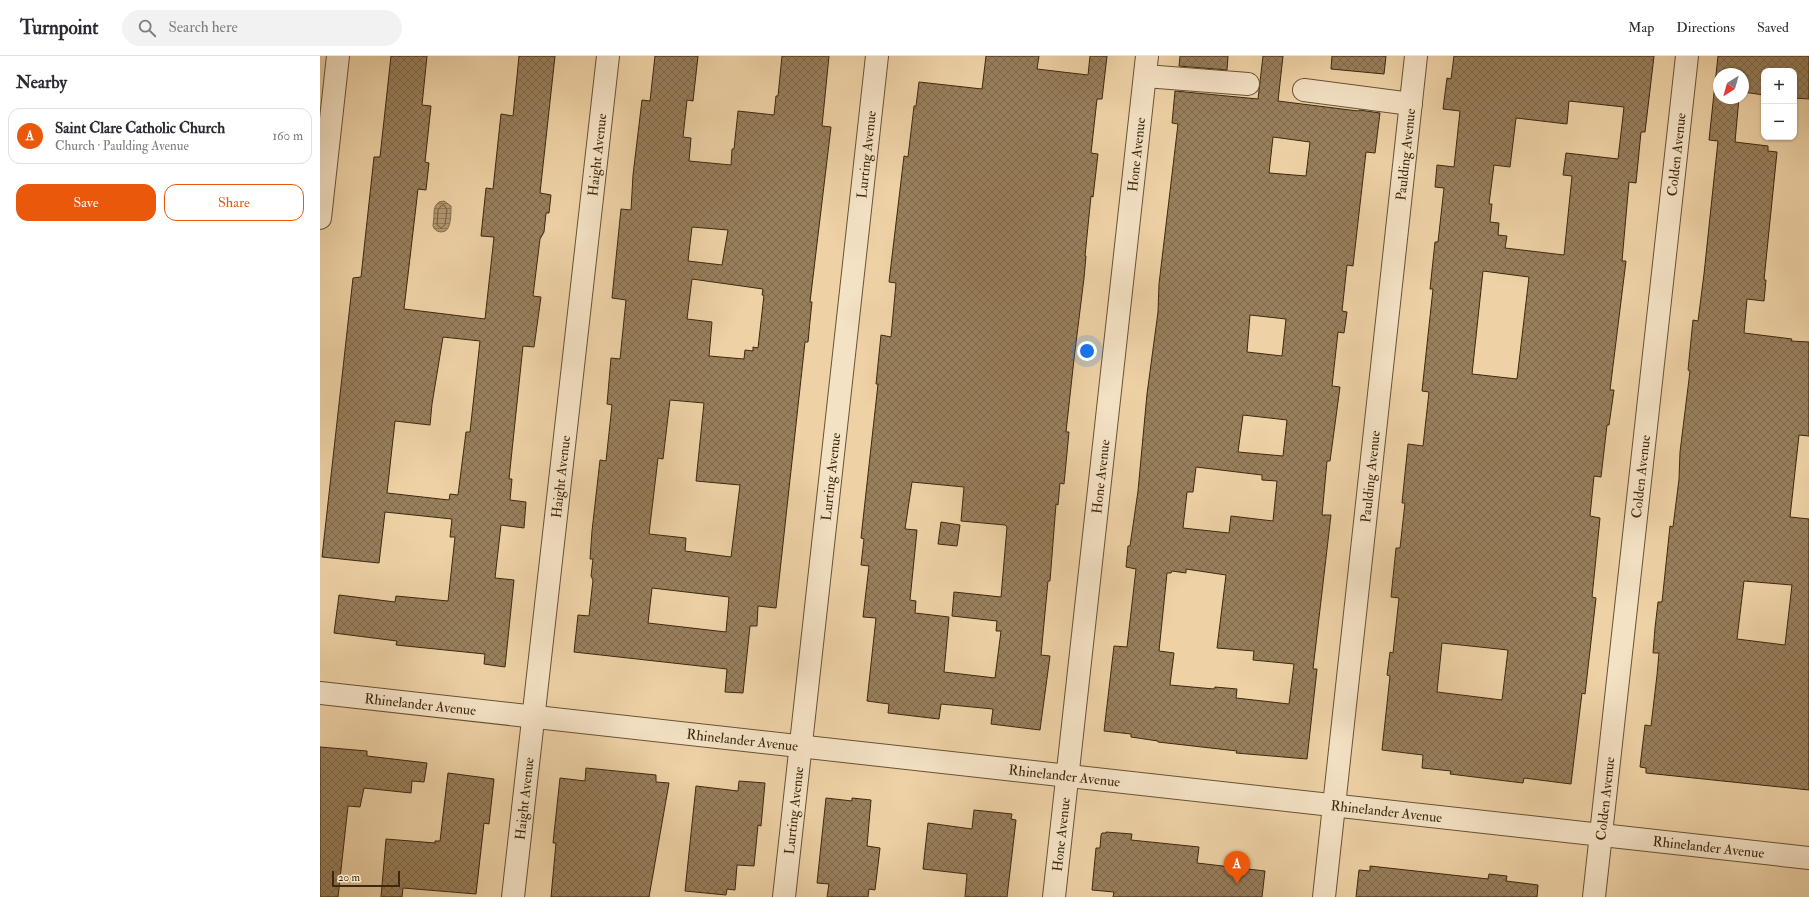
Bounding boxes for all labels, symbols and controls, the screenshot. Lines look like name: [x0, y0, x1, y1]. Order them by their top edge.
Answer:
search box: [122, 10, 402, 46]
text: Turnpoint: [20, 16, 98, 40]
icon: search: [136, 17, 158, 39]
text: Search here: [168, 18, 238, 37]
text: Map: [1628, 19, 1654, 36]
text: Directions: [1676, 19, 1735, 36]
text: Saved: [1757, 19, 1789, 36]
north arrow: [1713, 68, 1749, 104]
map controls: [1761, 68, 1797, 140]
button: +: [1761, 68, 1797, 104]
text: Nearby: [16, 72, 67, 93]
button: −: [1761, 104, 1797, 140]
street label: Paulding Avenue: [1392, 107, 1419, 201]
street label: Lurting Avenue: [853, 110, 880, 200]
street label: Haight Avenue: [584, 112, 610, 197]
street label: Colden Avenue: [1664, 112, 1690, 197]
street label: Hone Avenue: [1124, 116, 1149, 193]
text: Saint Clare Catholic Church: [55, 119, 225, 138]
text: A: [26, 128, 34, 144]
text: 160 m: [272, 128, 303, 144]
text: Church · Paulding Avenue: [55, 138, 189, 154]
button: Save: [16, 184, 156, 221]
button: Share: [164, 184, 304, 221]
your location: [1077, 341, 1097, 361]
street label: Paulding Avenue: [1357, 429, 1384, 524]
street label: Lurting Avenue: [818, 432, 844, 522]
street label: Haight Avenue: [548, 434, 574, 519]
street label: Colden Avenue: [1628, 434, 1654, 519]
street label: Hone Avenue: [1088, 438, 1114, 515]
street label: Rhinelander Avenue: [364, 690, 477, 719]
street label: Rhinelander Avenue: [686, 726, 799, 755]
street label: Haight Avenue: [511, 756, 538, 841]
street label: Colden Avenue: [1592, 756, 1618, 841]
street label: Rhinelander Avenue: [1008, 761, 1121, 791]
street label: Lurting Avenue: [781, 766, 807, 856]
street label: Hone Avenue: [1049, 796, 1074, 872]
street label: Rhinelander Avenue: [1330, 797, 1443, 826]
street label: Rhinelander Avenue: [1652, 833, 1765, 862]
pin: A: [1224, 851, 1250, 884]
scale bar: [332, 869, 400, 888]
text: 20 m: [338, 871, 360, 884]

